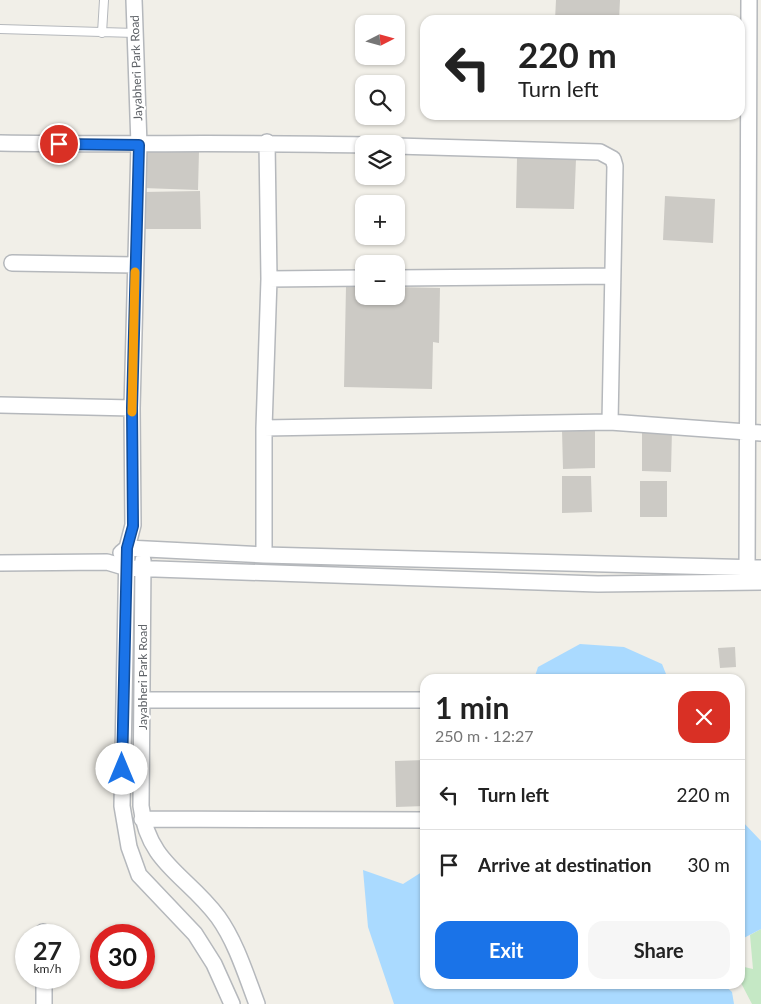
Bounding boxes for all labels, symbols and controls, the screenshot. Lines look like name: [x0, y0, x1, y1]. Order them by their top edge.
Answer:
street label: Jayabheri Park Road: [127, 15, 145, 121]
north arrow: [355, 15, 405, 65]
map controls: [355, 15, 405, 305]
text: 220 m: [518, 33, 617, 75]
icon: left: [435, 35, 500, 100]
button: search: [355, 75, 405, 125]
text: Turn left: [518, 75, 599, 102]
pin: [38, 123, 80, 165]
icon: arrive: [45, 130, 73, 158]
button: layers: [355, 135, 405, 185]
button: +: [355, 195, 405, 245]
button: −: [355, 255, 405, 305]
street label: Jayabheri Park Road: [135, 624, 150, 730]
text: 1 min: [435, 689, 509, 725]
button: close: [678, 691, 730, 743]
text: 250 m · 12:27: [435, 726, 534, 745]
position arrow: [95, 742, 147, 794]
icon: left: [435, 781, 463, 809]
text: Turn left: [478, 783, 549, 806]
text: 220 m: [676, 783, 730, 806]
icon: arrive: [435, 851, 463, 879]
text: Arrive at destination: [478, 853, 651, 876]
text: 30 m: [687, 853, 730, 876]
button: Exit: [435, 921, 578, 979]
button: Share: [588, 921, 730, 979]
speed limit sign: 30: [90, 924, 155, 989]
text: 27: [33, 935, 62, 965]
text: km/h: [33, 961, 62, 976]

